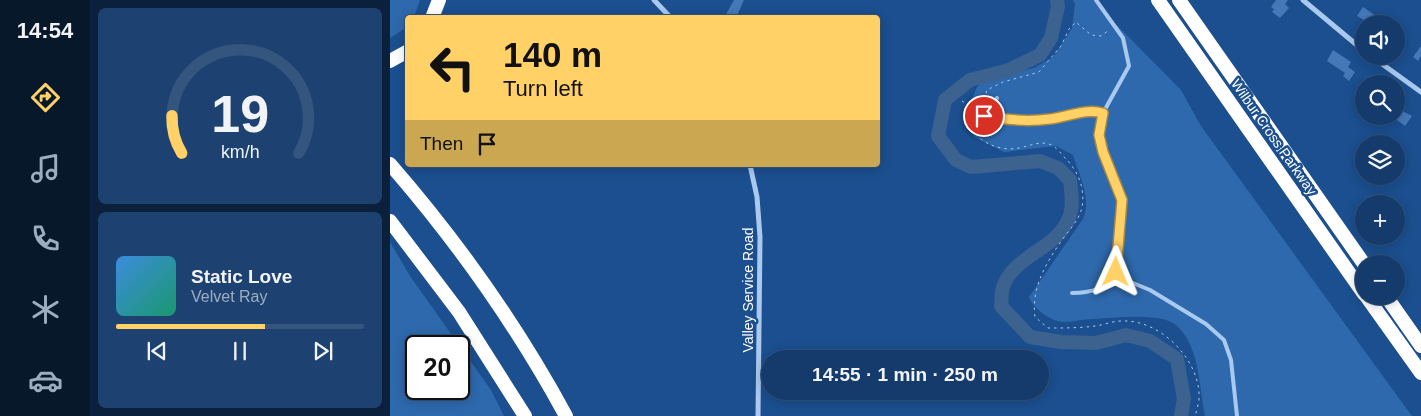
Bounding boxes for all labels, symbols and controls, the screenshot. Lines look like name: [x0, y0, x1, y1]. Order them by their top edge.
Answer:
map controls: [1355, 15, 1405, 305]
button: sound: [1355, 15, 1405, 65]
text: 14:54: [17, 18, 73, 43]
icon: left: [420, 35, 485, 100]
text: 140 m: [503, 35, 602, 74]
button: search: [1355, 75, 1405, 125]
text: Turn left: [503, 76, 583, 101]
street label: Wilbur Cross Parkway: [1228, 76, 1320, 198]
icon: directions: [28, 80, 63, 115]
text: 19: [211, 85, 269, 143]
pin: [963, 95, 1005, 137]
icon: arrive: [970, 102, 998, 130]
icon: arrive: [473, 130, 501, 158]
text: Then: [420, 133, 463, 154]
button: layers: [1355, 135, 1405, 185]
text: km/h: [221, 142, 259, 162]
icon: music: [28, 151, 63, 186]
button: +: [1355, 195, 1405, 245]
icon: phone: [28, 221, 63, 256]
street label: Valley Service Road: [740, 227, 756, 353]
position arrow: [1089, 245, 1141, 297]
button: −: [1355, 255, 1405, 305]
text: Static Love: [191, 266, 292, 287]
text: Velvet Ray: [191, 288, 267, 305]
icon: climate: [28, 292, 63, 327]
speed limit sign: 20: [405, 335, 470, 400]
icon: previous: [143, 337, 171, 365]
icon: pause: [226, 337, 254, 365]
icon: next: [309, 337, 337, 365]
icon: car: [28, 363, 63, 398]
text: 14:55 · 1 min · 250 m: [812, 364, 998, 385]

